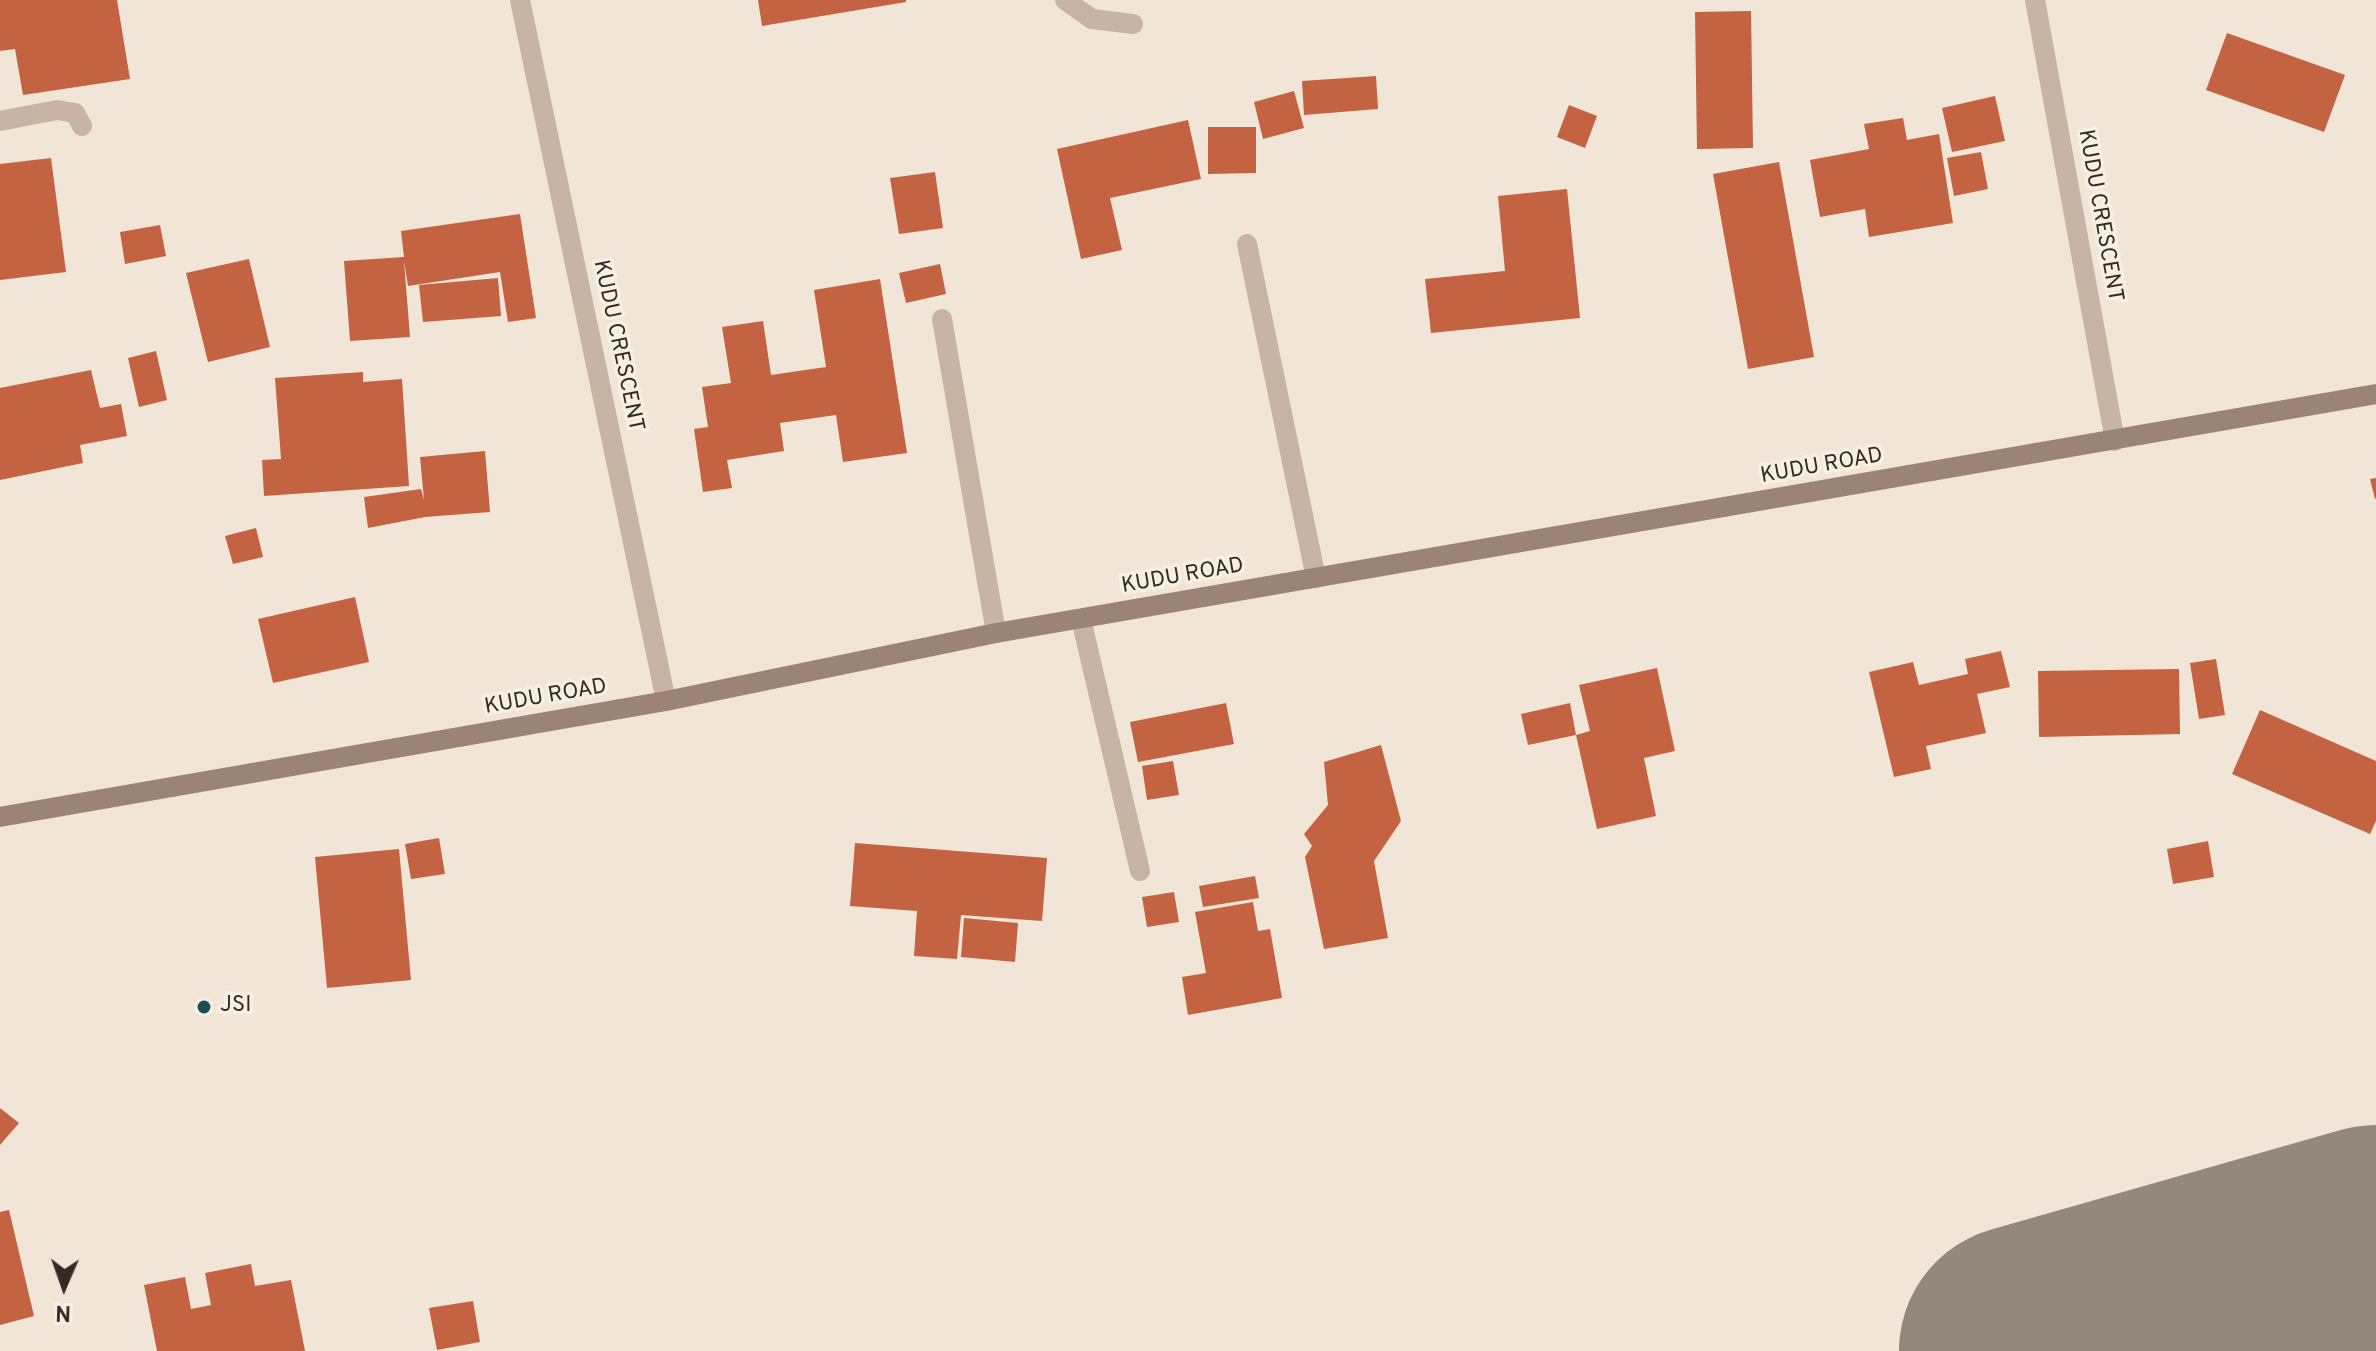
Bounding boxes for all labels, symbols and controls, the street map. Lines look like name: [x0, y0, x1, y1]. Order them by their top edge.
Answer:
street label: KUDU CRESCENT: [2071, 128, 2127, 304]
street label: KUDU CRESCENT: [586, 258, 648, 434]
street label: KUDU ROAD: [1759, 443, 1885, 491]
street label: KUDU ROAD: [1120, 553, 1246, 601]
street label: KUDU ROAD: [483, 674, 609, 722]
place label: JSI: [220, 994, 251, 1020]
marker: JSI: [195, 998, 213, 1016]
north arrow: [24, 1247, 104, 1327]
text: N: [55, 1298, 72, 1325]

